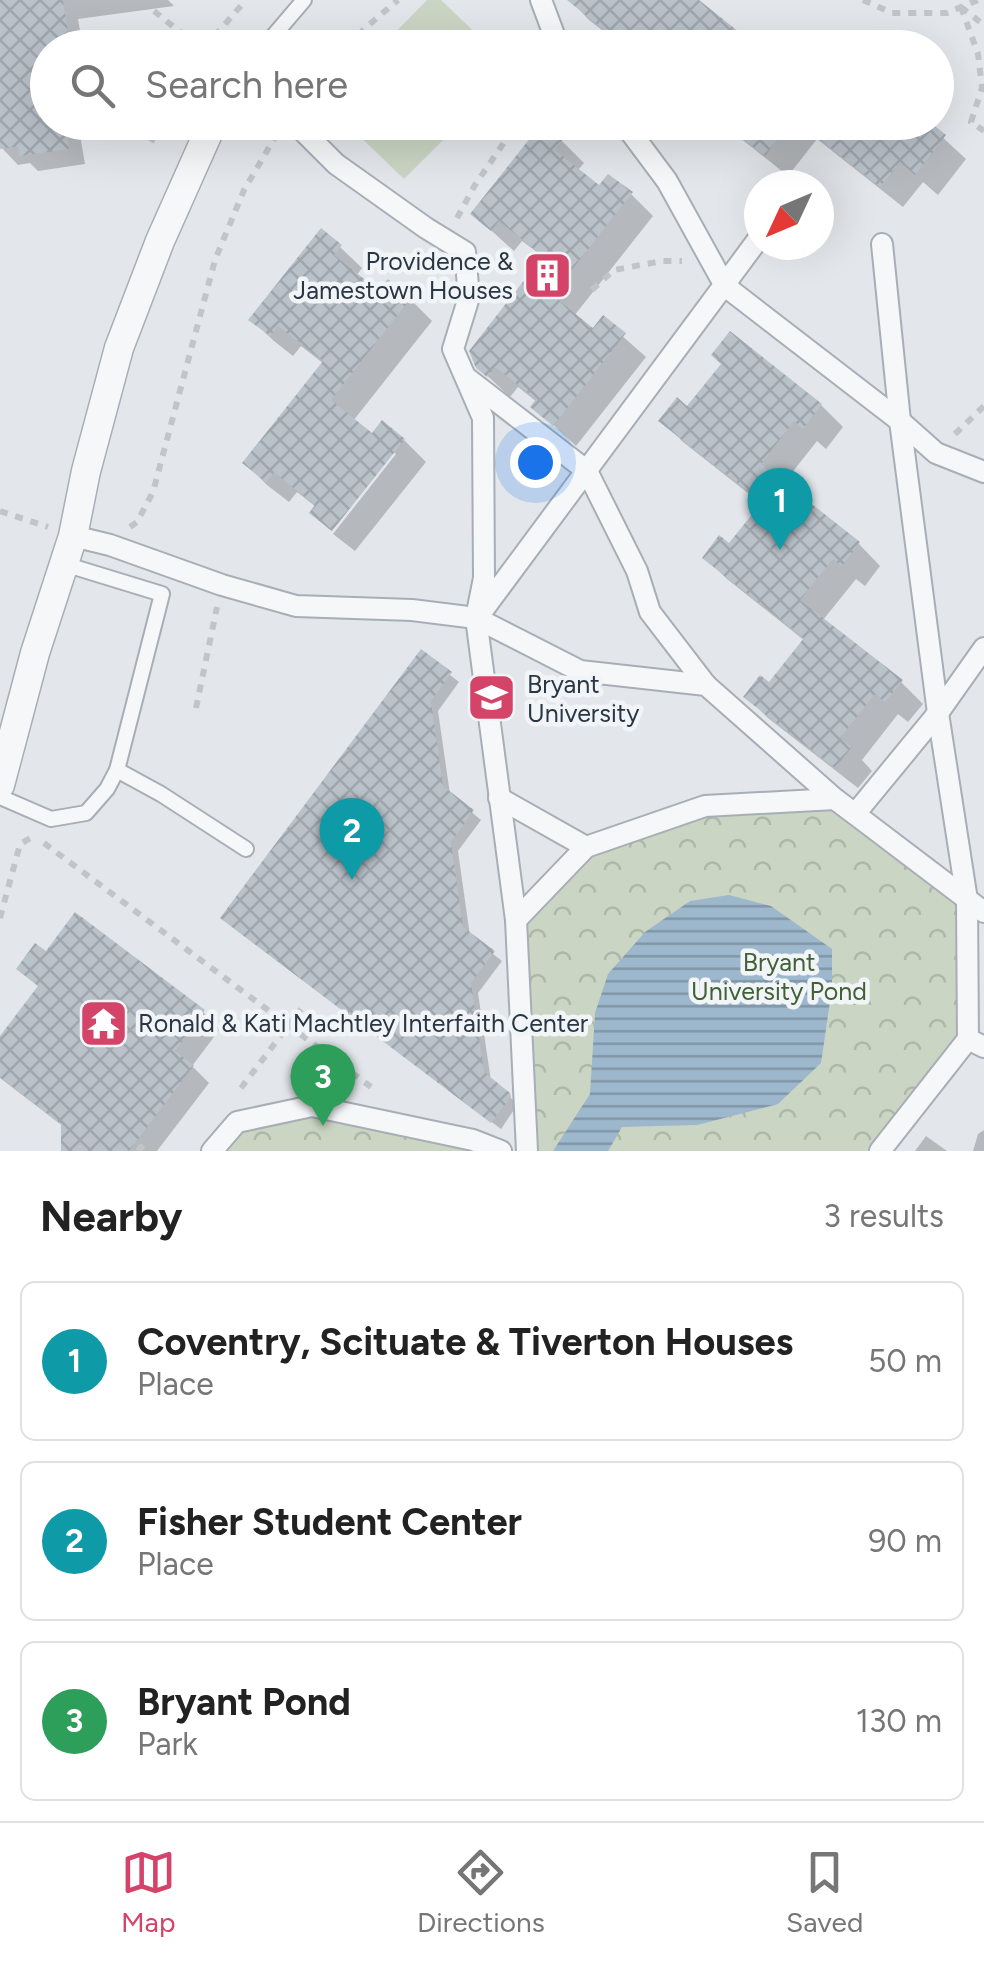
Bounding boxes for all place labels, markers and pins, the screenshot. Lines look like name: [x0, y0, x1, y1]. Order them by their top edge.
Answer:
place label: Providence & Jamestown Houses: [293, 246, 513, 305]
building icon: Providence & Jamestown Houses: [522, 249, 574, 301]
pin: 1: [748, 468, 812, 550]
place label: Bryant University: [527, 669, 639, 728]
school or university icon: Bryant University: [466, 672, 518, 724]
pin: 2: [320, 798, 384, 880]
temple icon: Ronald & Kati Machtley Interfaith Center: [77, 997, 129, 1049]
place label: Ronald & Kati Machtley Interfaith Center: [138, 1008, 589, 1038]
pin: 3: [290, 1044, 356, 1126]

